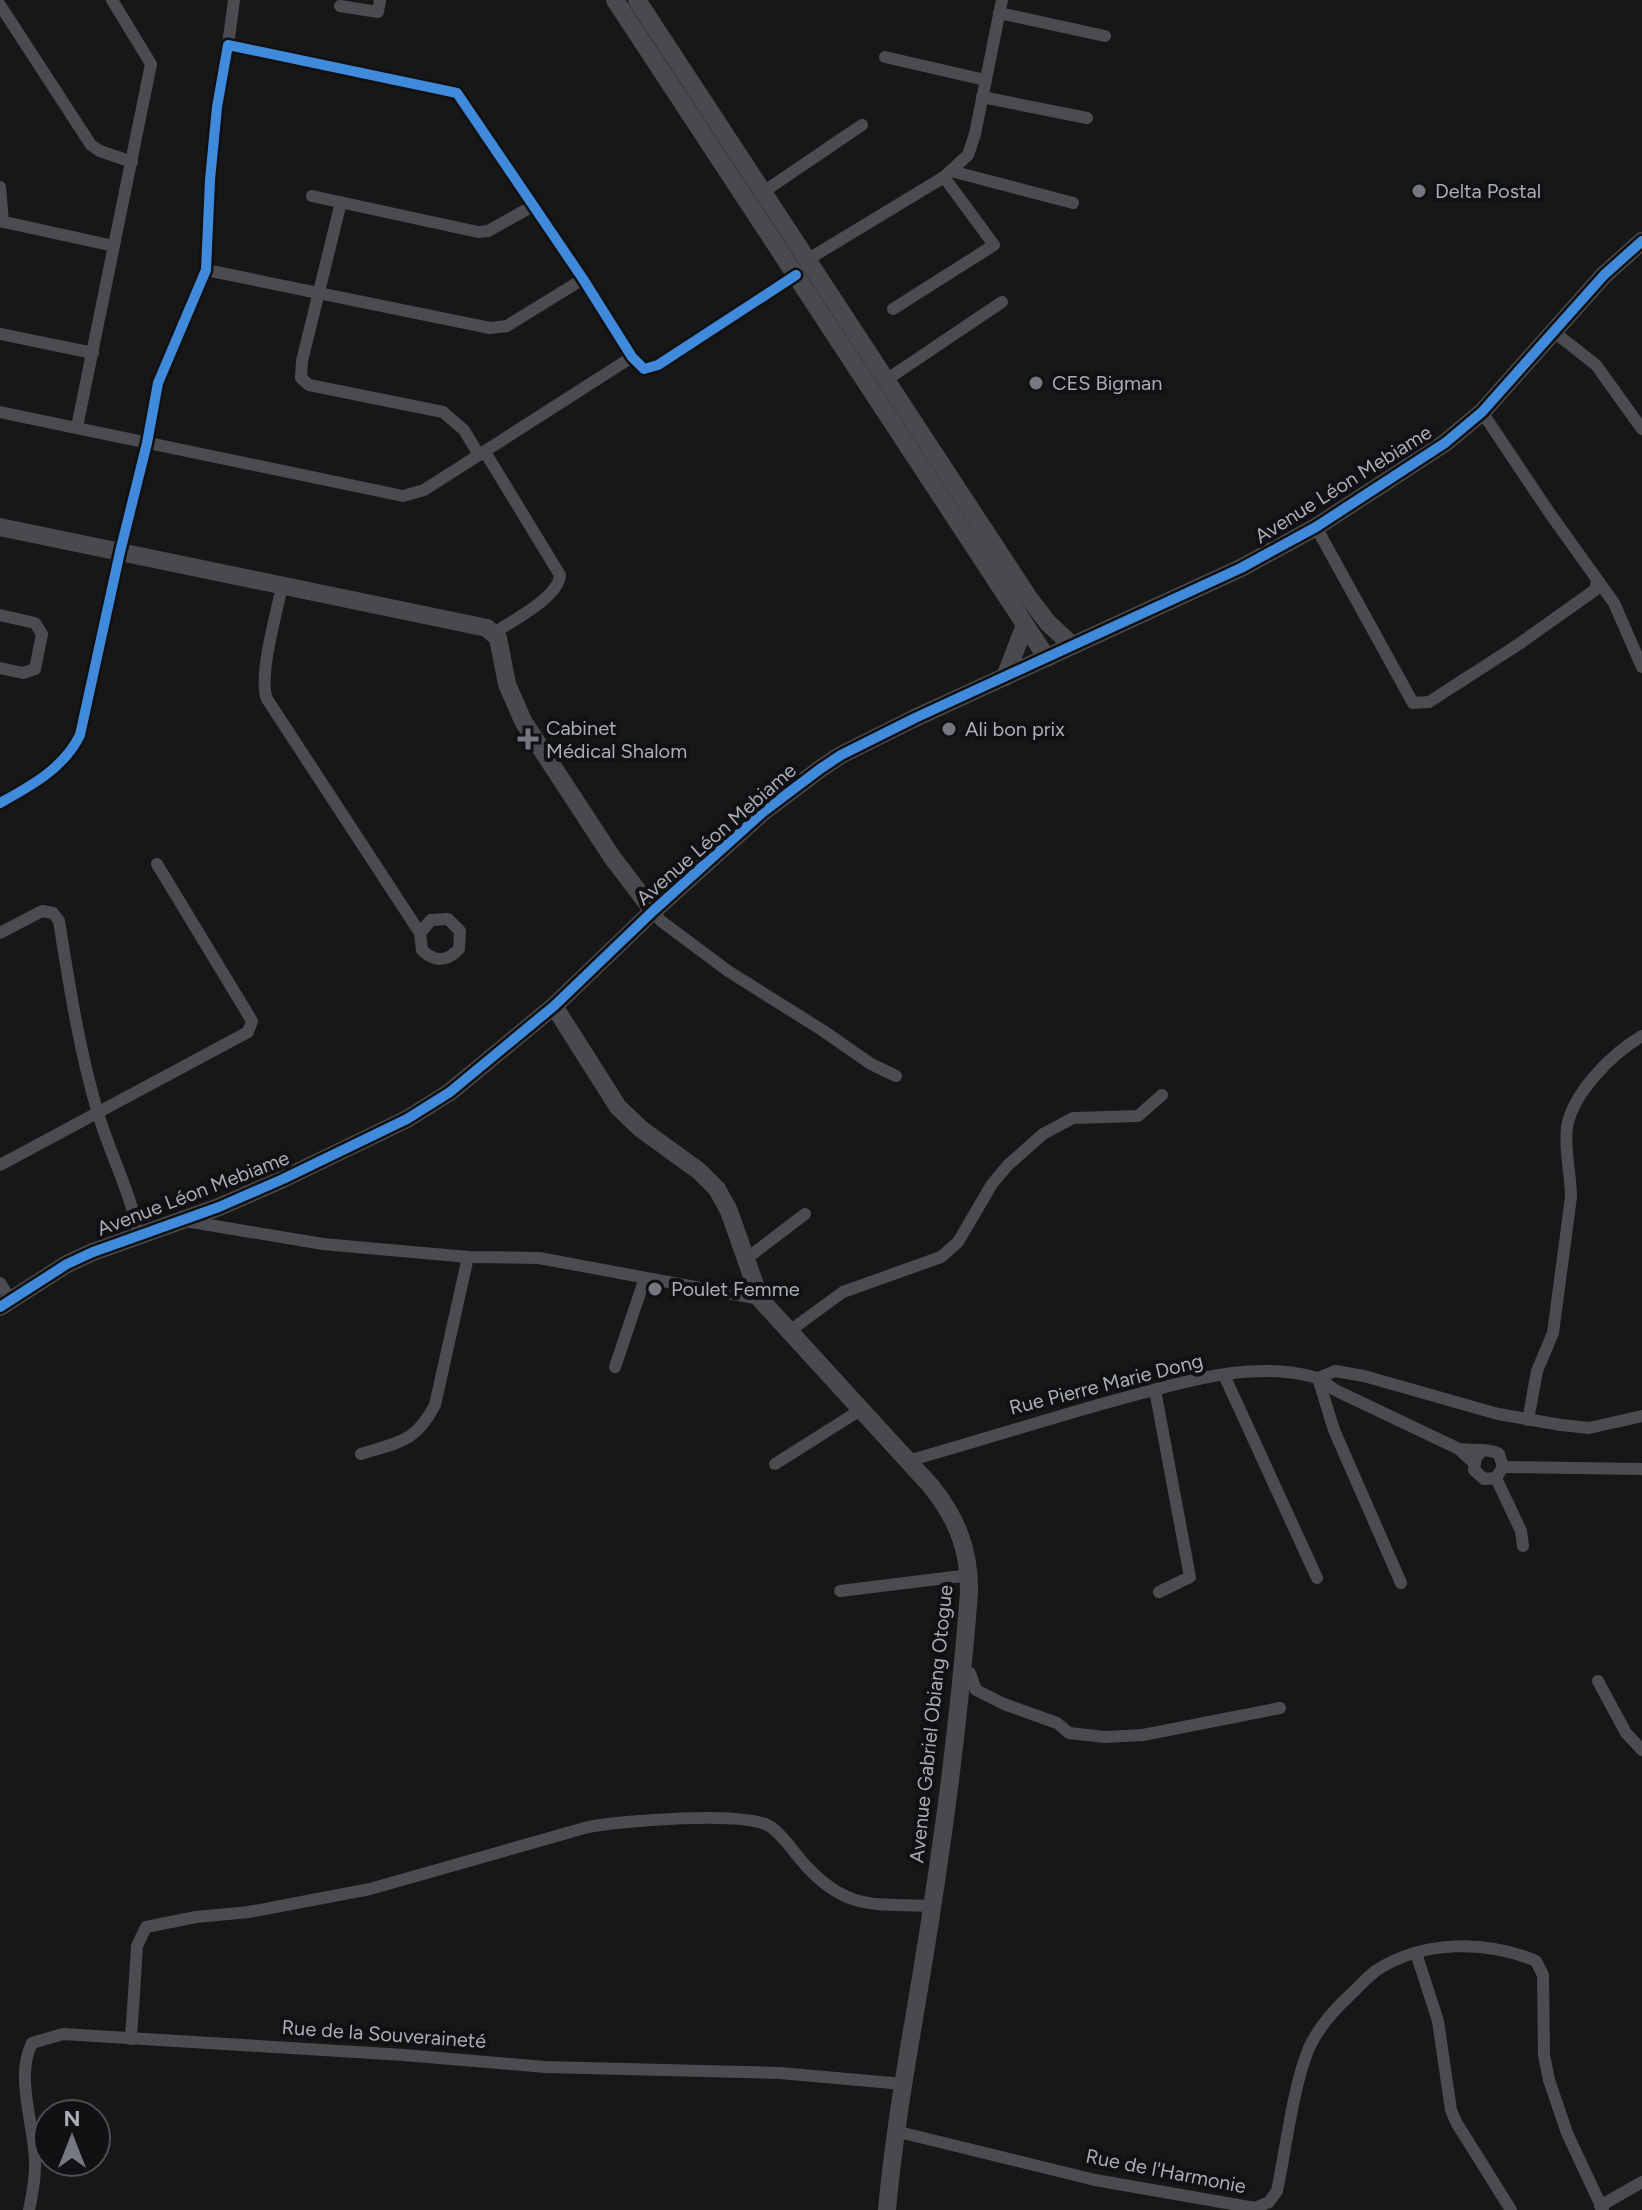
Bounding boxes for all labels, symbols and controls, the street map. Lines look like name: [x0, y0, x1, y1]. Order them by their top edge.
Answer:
place label: Delta Postal: [1435, 179, 1541, 203]
marker: Delta Postal: [1410, 182, 1428, 200]
place label: CES Bigman: [1052, 371, 1162, 395]
marker: CES Bigman: [1027, 374, 1045, 392]
street label: Avenue Léon Mebiame: [1250, 420, 1436, 548]
place label: Cabinet Médical Shalom: [546, 716, 687, 763]
place label: Ali bon prix: [965, 717, 1065, 741]
marker: Ali bon prix: [940, 720, 958, 738]
marker: Cabinet Médical Shalom: [517, 728, 539, 750]
street label: Avenue Léon Mebiame: [631, 758, 801, 910]
street label: Avenue Léon Mebiame: [93, 1145, 293, 1241]
place label: Poulet Femme: [671, 1277, 800, 1301]
marker: Poulet Femme: [646, 1280, 664, 1298]
street label: Rue Pierre Marie Dong: [1007, 1348, 1205, 1420]
street label: Avenue Gabriel Obiang Otogue: [904, 1584, 958, 1864]
street label: Rue de la Souveraineté: [281, 2015, 487, 2053]
north arrow: [32, 2098, 112, 2178]
text: N: [63, 2105, 81, 2132]
street label: Rue de l'Harmonie: [1084, 2144, 1248, 2198]

